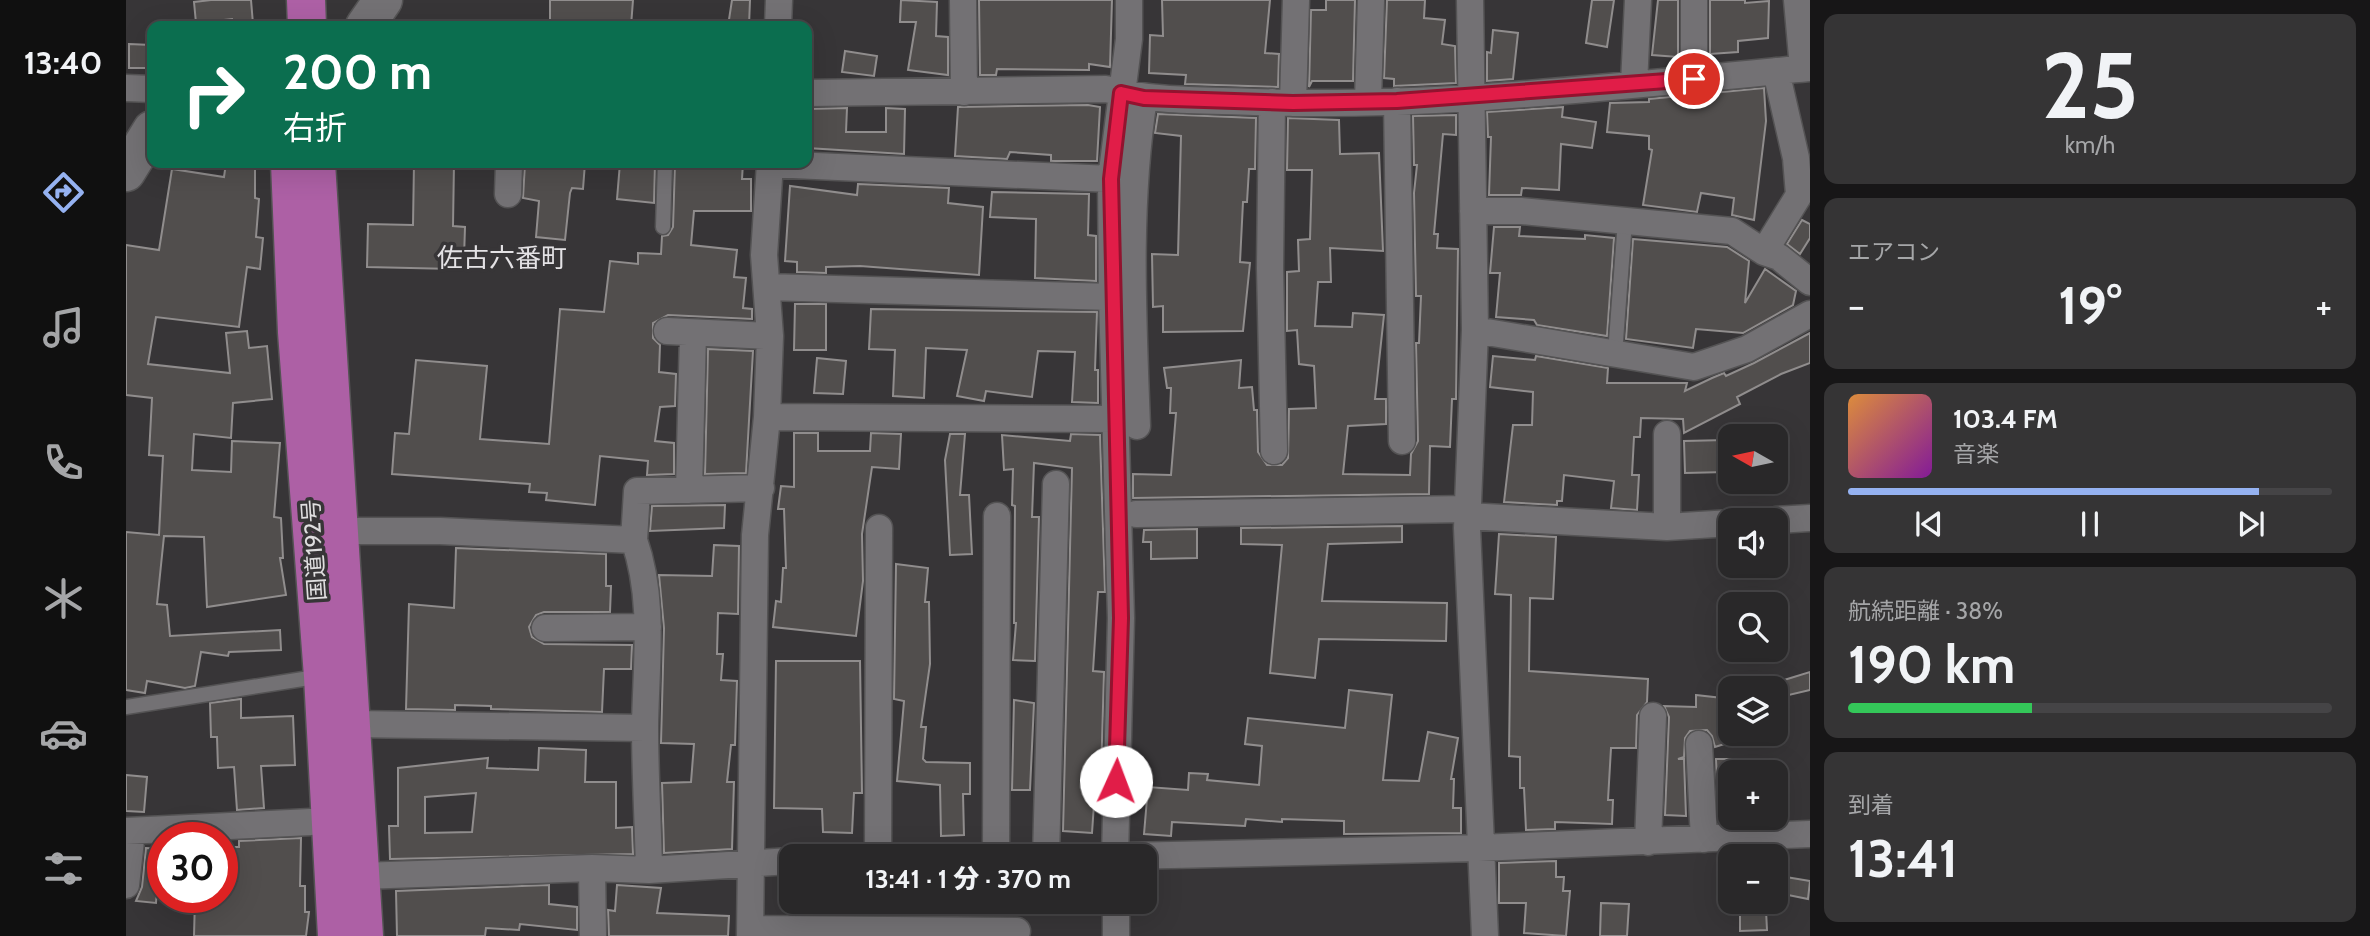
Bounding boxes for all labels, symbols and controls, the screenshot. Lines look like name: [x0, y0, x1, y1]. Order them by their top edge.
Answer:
text: 25: [2041, 30, 2139, 141]
text: 200 m: [283, 42, 432, 101]
text: 13:40: [24, 43, 102, 82]
icon: right: [168, 49, 259, 140]
pin: [1664, 49, 1724, 109]
icon: arrive: [1675, 60, 1713, 98]
text: 右折: [283, 108, 347, 147]
text: km/h: [2065, 131, 2115, 159]
icon: directions: [39, 168, 88, 217]
text: エアコン: [1848, 238, 1940, 266]
district label: 佐古六番町: [437, 242, 567, 274]
text: 19°: [2058, 274, 2122, 337]
text: −: [1848, 282, 1865, 329]
text: +: [2315, 282, 2332, 329]
icon: music: [39, 303, 88, 352]
text: 103.4 FM: [1953, 403, 2058, 435]
north arrow: [1718, 424, 1788, 494]
map controls: [1718, 424, 1788, 914]
icon: phone: [39, 438, 88, 487]
text: 音楽: [1953, 440, 1999, 468]
street label: 国道192号: [296, 498, 332, 602]
icon: previous: [1910, 505, 1948, 543]
icon: pause: [2071, 505, 2109, 543]
icon: next: [2232, 505, 2270, 543]
button: sound: [1718, 508, 1788, 578]
icon: climate: [39, 574, 88, 623]
button: search: [1718, 592, 1788, 662]
text: 航続距離 · 38%: [1848, 597, 2003, 625]
text: 190 km: [1848, 633, 2015, 696]
button: layers: [1718, 676, 1788, 746]
icon: car: [39, 709, 88, 758]
position arrow: [1079, 744, 1153, 818]
button: +: [1718, 760, 1788, 830]
text: 到着: [1848, 791, 1894, 819]
speed limit sign: 30: [147, 822, 238, 913]
text: 13:41: [1848, 827, 1958, 890]
icon: filters: [39, 844, 88, 893]
button: −: [1718, 844, 1788, 914]
text: 13:41 · 1 分 · 370 m: [865, 863, 1071, 895]

